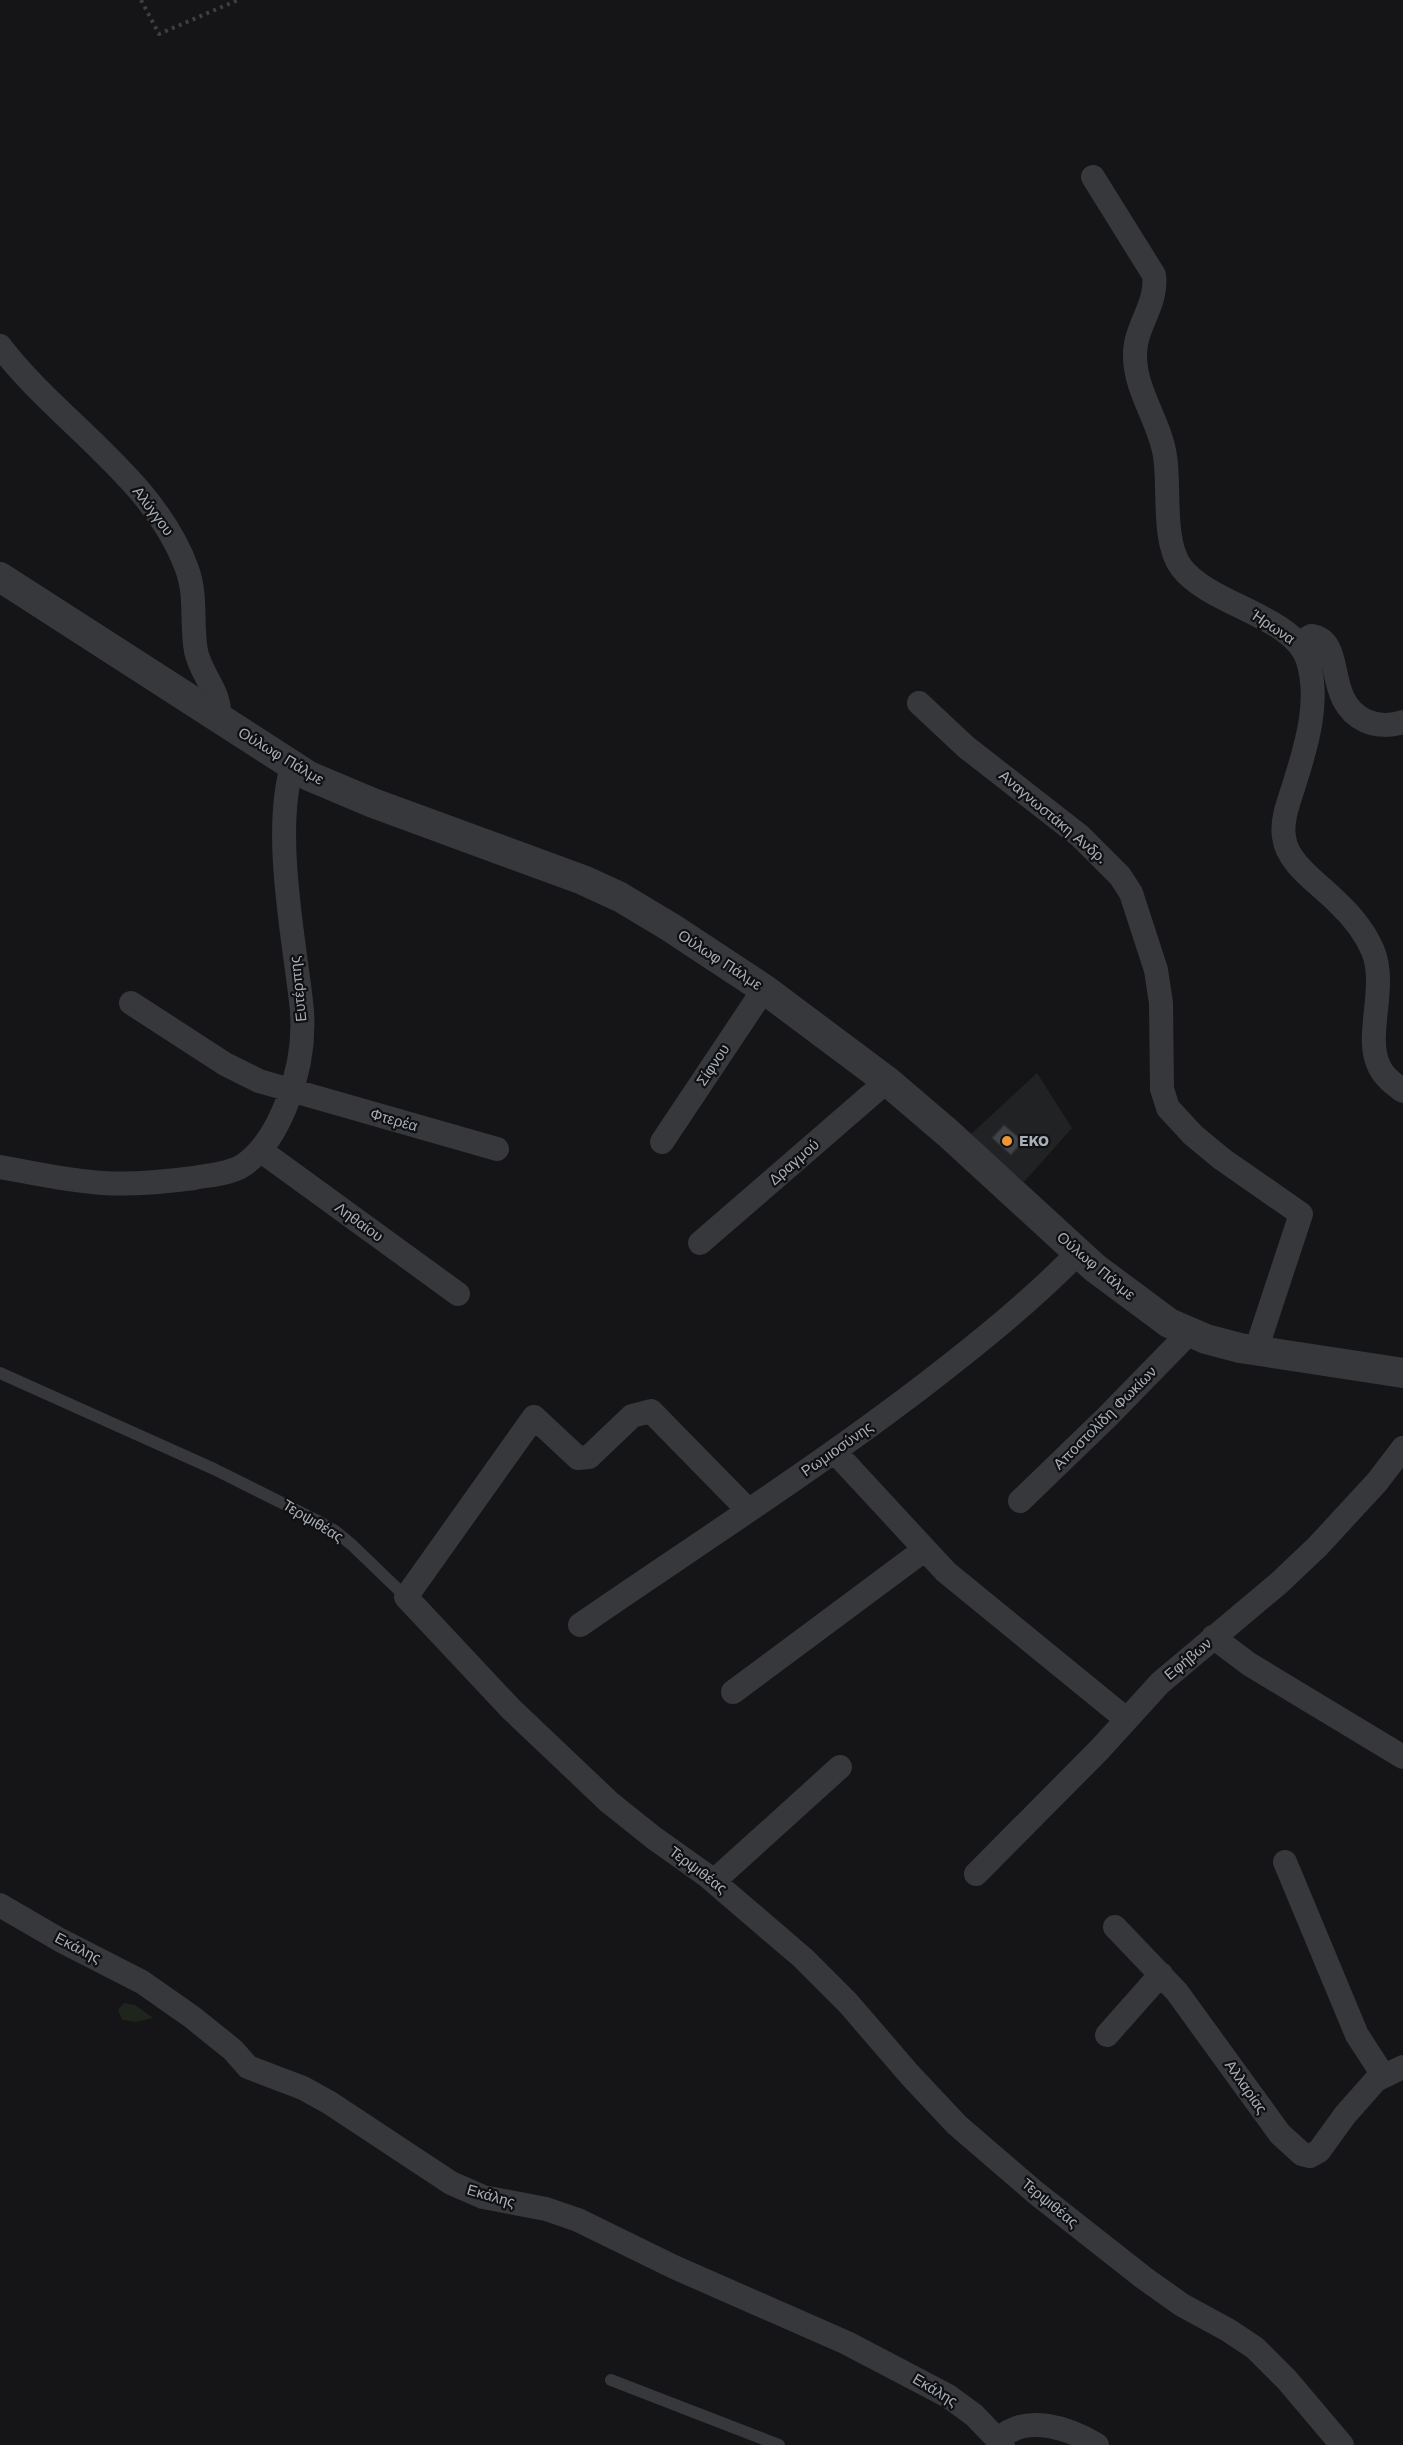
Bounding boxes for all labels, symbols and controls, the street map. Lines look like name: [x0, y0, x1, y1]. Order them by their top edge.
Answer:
street label: Αλύγγου: [129, 483, 177, 539]
street label: Ήρωνα: [1247, 605, 1299, 648]
street label: Ούλωφ Πάλμε: [235, 723, 327, 789]
street label: Αναγνωστάκη Ανδρ.: [995, 767, 1111, 867]
street label: Ούλωφ Πάλμε: [675, 926, 766, 994]
street label: Ευτέρπης: [286, 955, 310, 1023]
street label: Σίφνου: [693, 1041, 733, 1089]
street label: Φτερέα: [368, 1105, 420, 1135]
place label: EKO: [1019, 1132, 1049, 1150]
marker: EKO: [1000, 1134, 1014, 1148]
street label: Δραγμού: [765, 1135, 823, 1189]
street label: Ληθαίου: [331, 1198, 387, 1246]
street label: Ούλωφ Πάλμε: [1053, 1228, 1139, 1304]
street label: Αποστολίδη Φωκίων: [1050, 1363, 1160, 1473]
street label: Ρωμιοσύνης: [798, 1418, 876, 1480]
street label: Τερψιθέας: [279, 1496, 347, 1546]
street label: Εφήβων: [1161, 1634, 1215, 1684]
street label: Τερψιθέας: [666, 1842, 730, 1898]
street label: Εκάλης: [52, 1929, 104, 1967]
street label: Αλλαρίας: [1221, 2057, 1271, 2117]
street label: Τερψιθέας: [1018, 2175, 1082, 2231]
street label: Εκάλης: [465, 2181, 517, 2211]
street label: Εκάλης: [909, 2370, 961, 2410]

